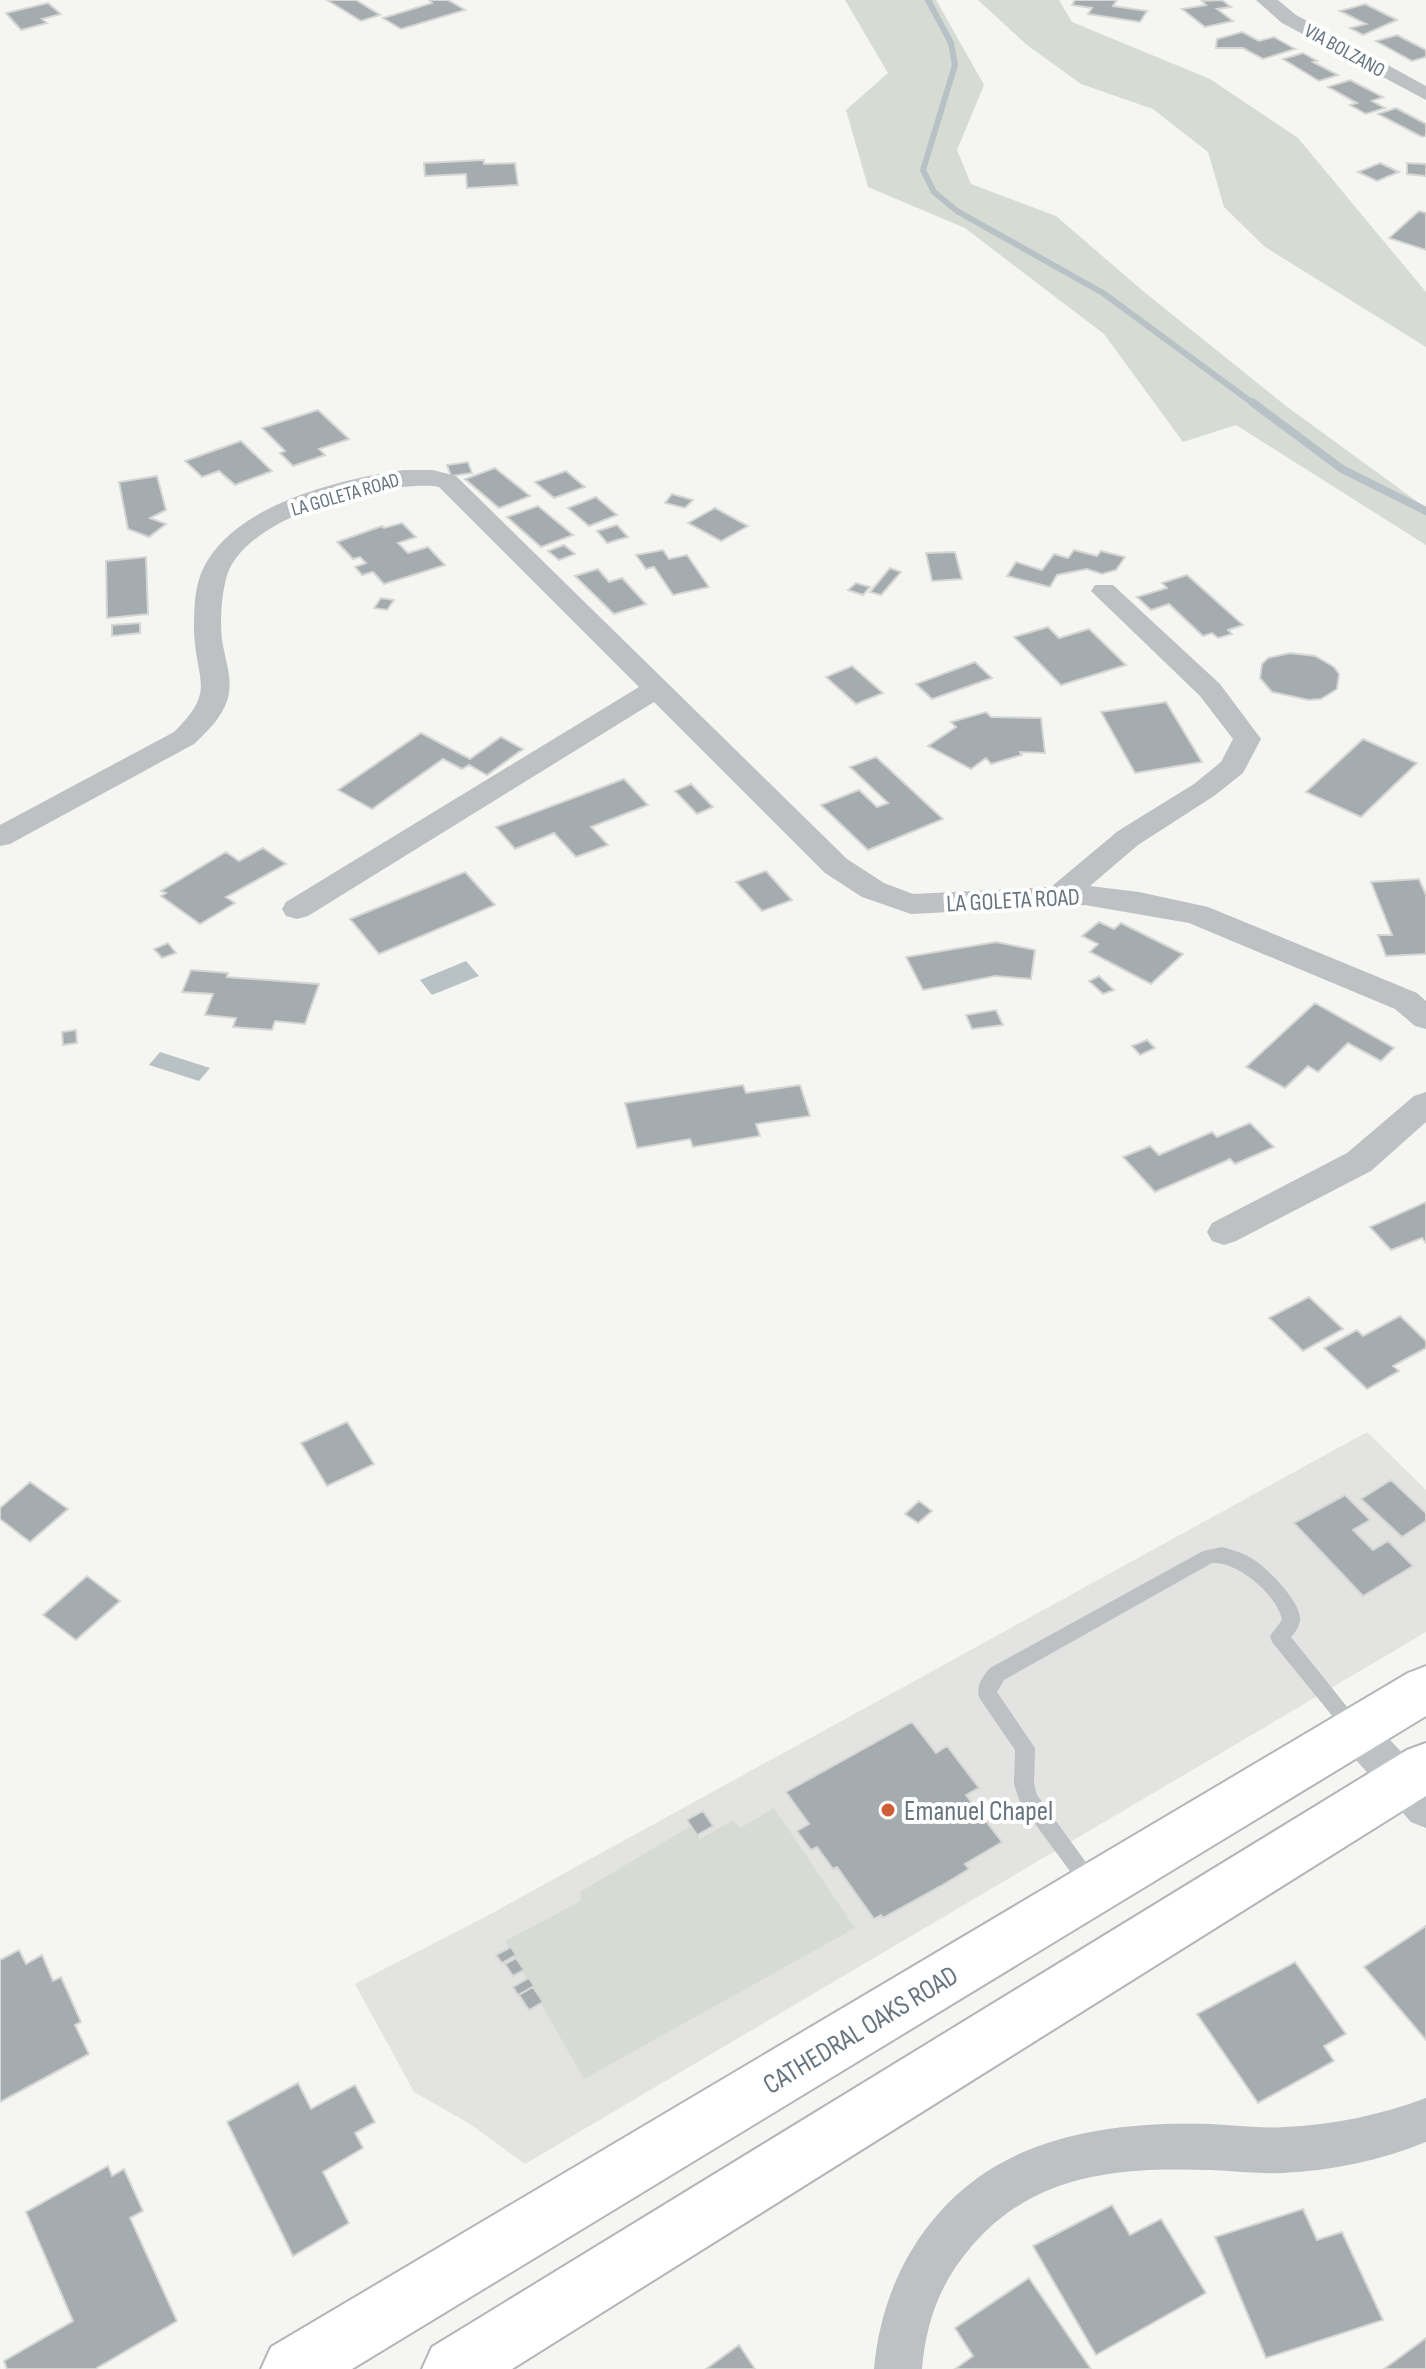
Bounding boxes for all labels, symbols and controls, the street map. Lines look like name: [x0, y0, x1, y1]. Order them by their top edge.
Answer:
street label: VIA BOLZANO: [1300, 19, 1389, 83]
street label: LA GOLETA ROAD: [289, 468, 402, 522]
street label: LA GOLETA ROAD: [946, 883, 1080, 918]
place label: Emanuel Chapel: [904, 1795, 1053, 1828]
marker: Emanuel Chapel: [879, 1801, 897, 1819]
street label: CATHEDRAL OAKS ROAD: [757, 1959, 964, 2102]

